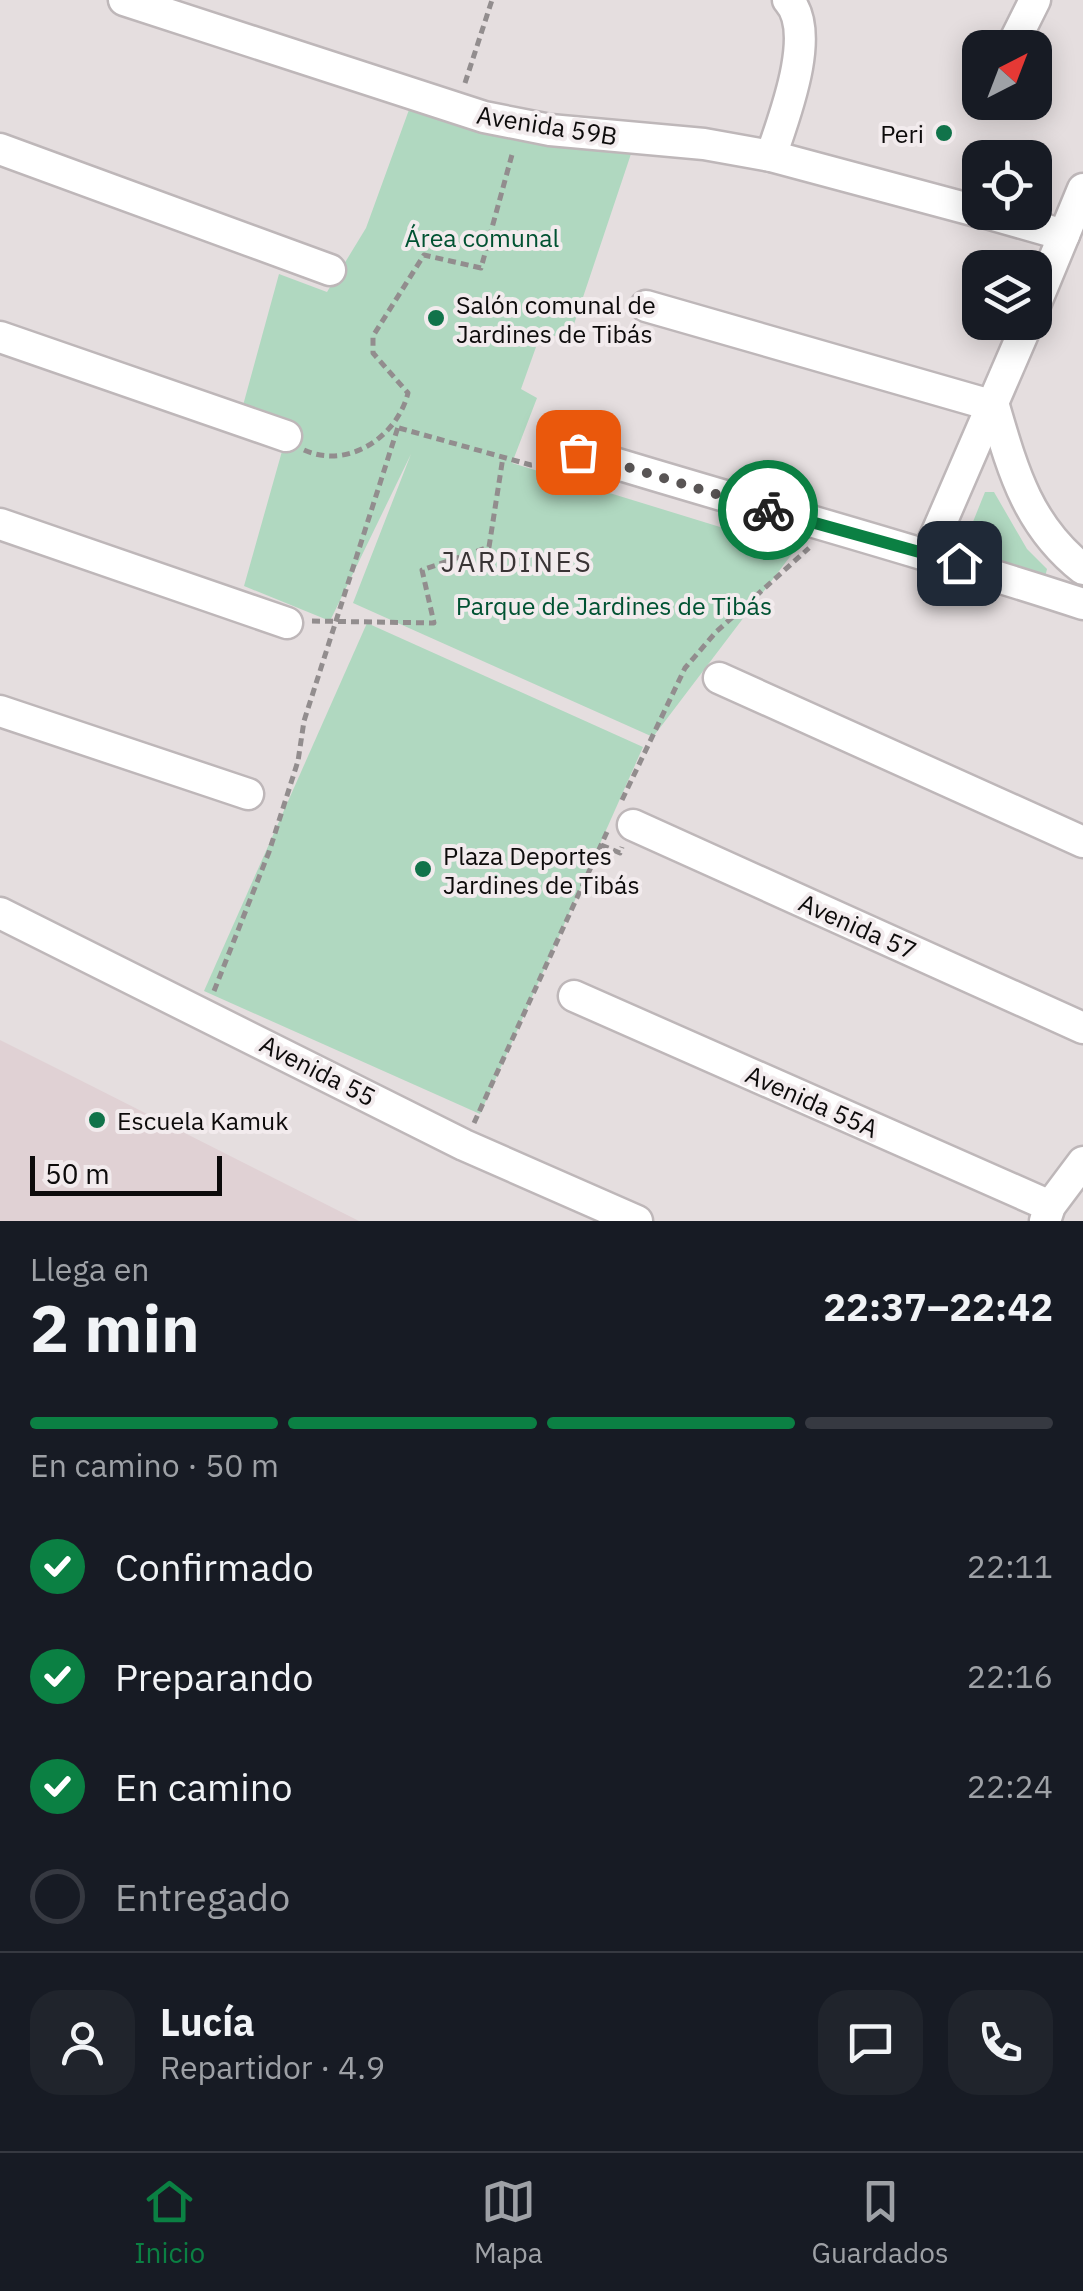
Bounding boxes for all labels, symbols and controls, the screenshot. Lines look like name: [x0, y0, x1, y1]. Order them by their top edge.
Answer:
north arrow: [962, 30, 1052, 120]
map controls: [962, 30, 1052, 340]
street label: Avenida 59B: [474, 98, 620, 152]
place label: Peri: [880, 117, 924, 150]
marker: Peri: [933, 122, 955, 144]
button: locate: [962, 140, 1052, 230]
park label: Área comunal: [405, 221, 560, 254]
button: layers: [962, 250, 1052, 340]
place label: Salón comunal de Jardines de Tibás: [456, 288, 656, 350]
marker: Salón comunal de Jardines de Tibás: [425, 307, 447, 329]
pin: [536, 410, 621, 495]
icon: bag: [551, 425, 606, 480]
courier: [718, 460, 818, 560]
icon: bike: [741, 483, 796, 538]
pin: [917, 521, 1002, 606]
icon: home: [932, 536, 987, 591]
district label: JARDINES: [441, 543, 593, 580]
park label: Parque de Jardines de Tibás: [456, 589, 772, 622]
place label: Plaza Deportes Jardines de Tibás: [443, 839, 640, 901]
marker: Plaza Deportes Jardines de Tibás: [412, 858, 434, 880]
street label: Avenida 57: [794, 885, 922, 967]
street label: Avenida 55: [255, 1027, 381, 1113]
street label: Avenida 55A: [741, 1057, 883, 1145]
place label: Escuela Kamuk: [117, 1104, 288, 1137]
marker: Escuela Kamuk: [86, 1109, 108, 1131]
scale bar: [30, 1151, 222, 1196]
text: 50 m: [45, 1155, 110, 1192]
text: Llega en: [30, 1248, 150, 1290]
text: 22:37–22:42: [823, 1282, 1053, 1331]
text: 2 min: [30, 1285, 200, 1370]
text: En camino · 50 m: [30, 1444, 279, 1486]
icon: check: [30, 1539, 85, 1594]
text: Confirmado: [115, 1542, 314, 1591]
text: 22:11: [967, 1545, 1053, 1587]
icon: check: [30, 1649, 85, 1704]
text: Preparando: [115, 1652, 314, 1701]
text: 22:16: [967, 1655, 1053, 1697]
icon: check: [30, 1759, 85, 1814]
text: En camino: [115, 1762, 293, 1811]
text: 22:24: [967, 1765, 1053, 1807]
text: Entregado: [115, 1872, 290, 1921]
button: person: [30, 1990, 135, 2095]
button: chat: [818, 1990, 923, 2095]
button: phone: [948, 1990, 1053, 2095]
text: Lucía: [160, 1997, 255, 2046]
text: Repartidor · 4.9: [160, 2046, 385, 2088]
tab: Inicio: [134, 2174, 205, 2271]
tab: Mapa: [474, 2174, 543, 2271]
tab: Guardados: [811, 2174, 949, 2271]

